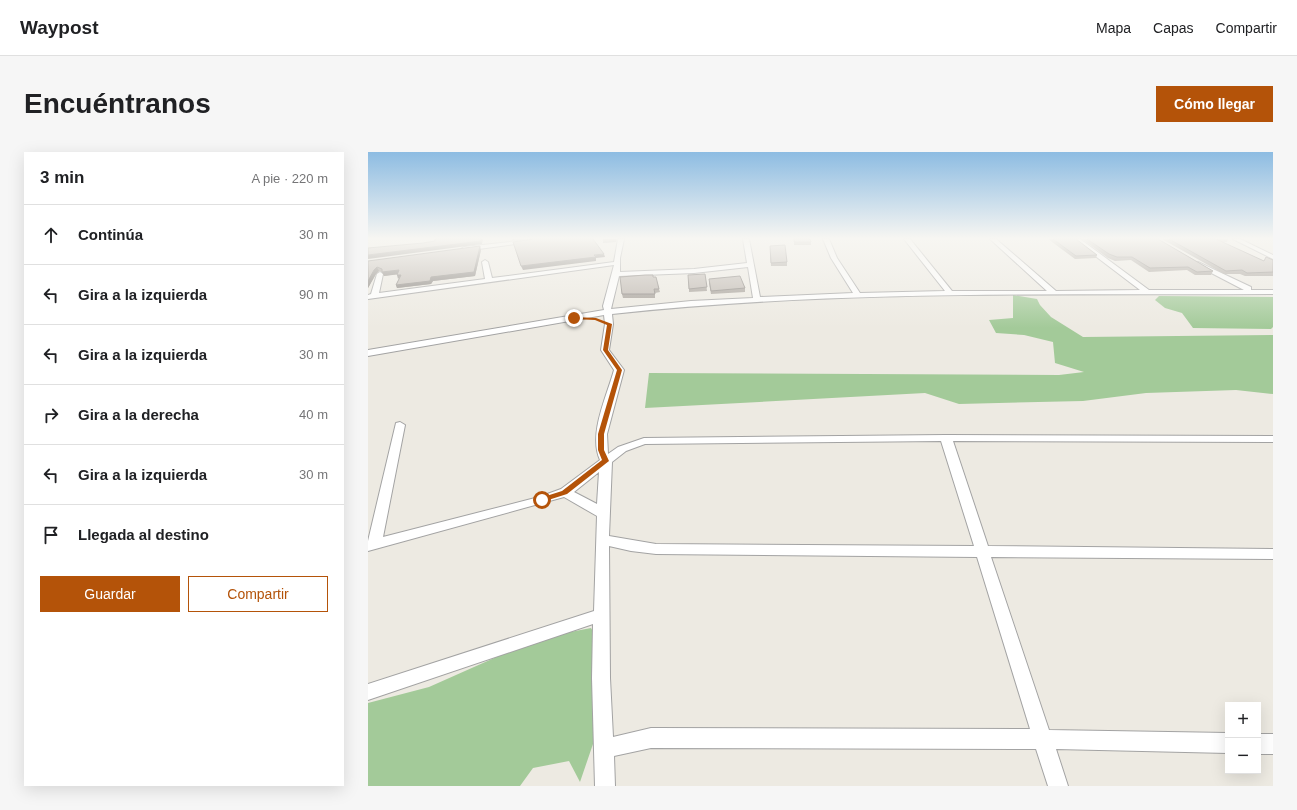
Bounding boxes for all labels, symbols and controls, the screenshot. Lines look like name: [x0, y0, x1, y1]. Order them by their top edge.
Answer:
text: Waypost: [20, 17, 98, 38]
text: Mapa: [1096, 20, 1131, 36]
text: Capas: [1153, 20, 1194, 36]
text: Compartir: [1216, 20, 1277, 36]
button: Cómo llegar: [1156, 86, 1273, 122]
text: Encuéntranos: [24, 88, 211, 119]
text: 3 min: [40, 168, 84, 187]
text: A pie · 220 m: [251, 171, 328, 186]
icon: ahead: [40, 224, 62, 246]
text: Continúa: [78, 226, 143, 243]
text: 30 m: [299, 227, 328, 242]
icon: left: [40, 284, 62, 306]
text: Gira a la izquierda: [78, 286, 207, 303]
text: 90 m: [299, 287, 328, 302]
route end: [565, 309, 583, 327]
icon: left: [40, 344, 62, 366]
text: Gira a la izquierda: [78, 346, 207, 363]
text: 30 m: [299, 347, 328, 362]
icon: right: [40, 404, 62, 426]
text: Gira a la derecha: [78, 406, 199, 423]
text: 40 m: [299, 407, 328, 422]
icon: left: [40, 464, 62, 486]
text: Gira a la izquierda: [78, 466, 207, 483]
text: 30 m: [299, 467, 328, 482]
route start: [533, 491, 551, 509]
icon: arrive: [40, 524, 62, 546]
text: Llegada al destino: [78, 526, 209, 543]
button: Guardar: [40, 576, 180, 612]
button: Compartir: [188, 576, 328, 612]
map controls: [1225, 702, 1261, 774]
button: +: [1225, 702, 1261, 738]
button: −: [1225, 738, 1261, 774]

